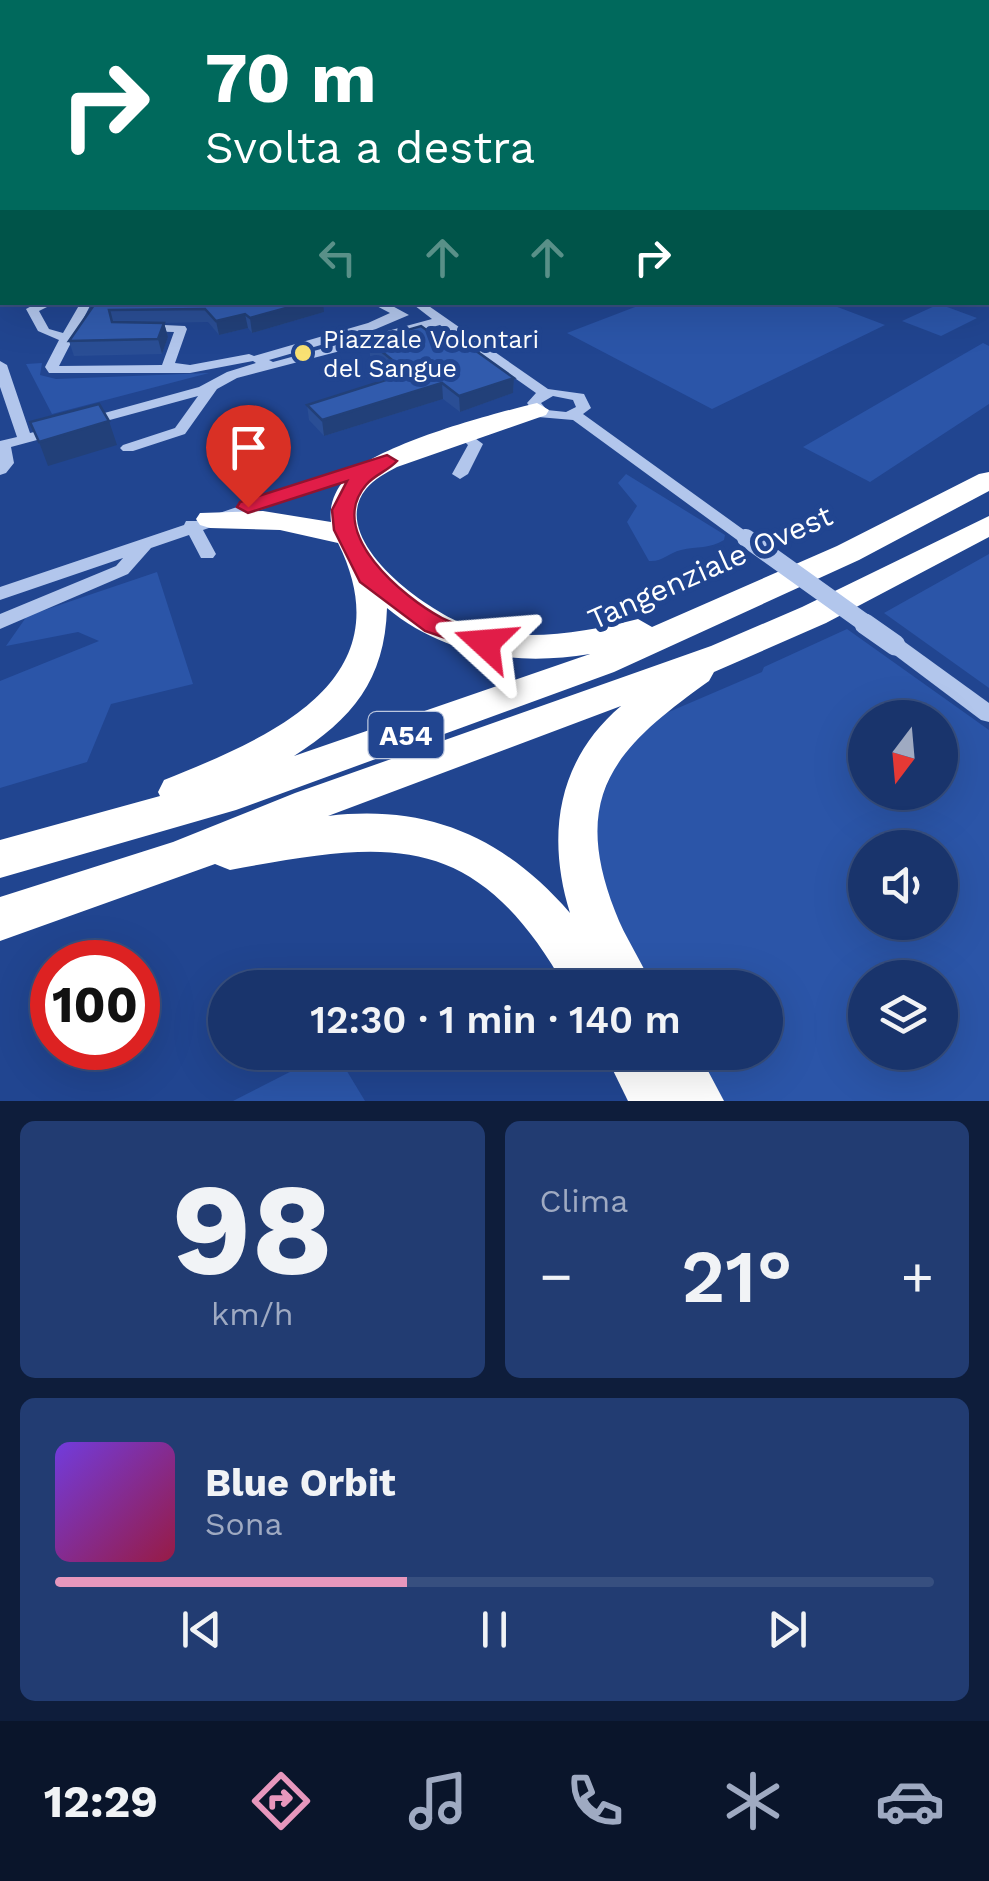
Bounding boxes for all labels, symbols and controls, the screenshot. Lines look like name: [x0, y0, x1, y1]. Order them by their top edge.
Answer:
text: 70 m: [205, 37, 377, 119]
icon: right: [40, 40, 170, 170]
text: Svolta a destra: [205, 121, 535, 174]
icon: left: [310, 230, 365, 285]
icon: ahead: [415, 230, 470, 285]
icon: ahead: [520, 230, 575, 285]
icon: right: [625, 230, 680, 285]
place label: Piazzale Volontari del Sangue: [323, 325, 539, 383]
marker: Piazzale Volontari del Sangue: [292, 342, 314, 364]
pin: [206, 405, 291, 508]
icon: arrive: [221, 420, 276, 475]
street label: Tangenziale Ovest: [582, 497, 838, 637]
position arrow: [433, 591, 537, 695]
north arrow: [848, 700, 958, 810]
map controls: [848, 700, 958, 1070]
road number: A54: [368, 712, 444, 758]
button: sound: [848, 830, 958, 940]
speed limit sign: 100: [30, 940, 160, 1070]
button: layers: [848, 960, 958, 1070]
text: 12:30 · 1 min · 140 m: [310, 998, 681, 1042]
text: 98: [171, 1153, 333, 1306]
text: Clima: [540, 1182, 628, 1220]
text: 21°: [681, 1232, 793, 1320]
text: −: [540, 1244, 573, 1308]
text: +: [901, 1244, 934, 1308]
text: km/h: [211, 1295, 293, 1333]
text: Blue Orbit: [205, 1461, 396, 1505]
text: Sona: [205, 1505, 283, 1543]
icon: previous: [174, 1602, 229, 1657]
icon: pause: [467, 1602, 522, 1657]
icon: next: [760, 1602, 815, 1657]
icon: directions: [246, 1766, 316, 1836]
icon: music: [403, 1766, 473, 1836]
icon: phone: [560, 1766, 630, 1836]
icon: climate: [718, 1766, 788, 1836]
icon: car: [875, 1766, 945, 1836]
text: 12:29: [44, 1775, 158, 1828]

